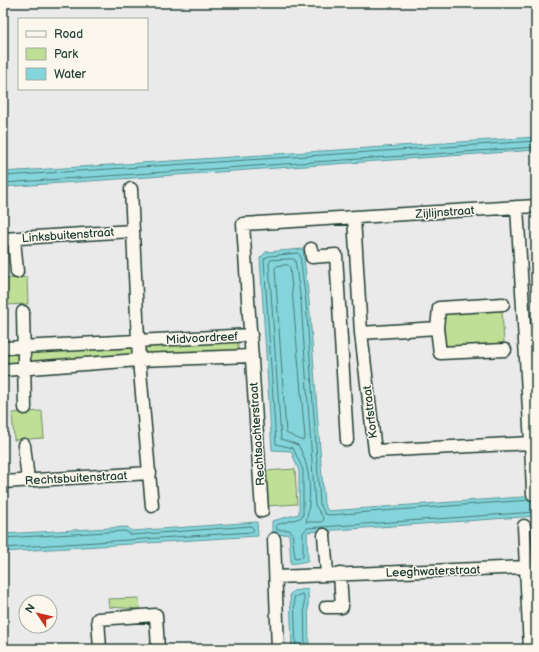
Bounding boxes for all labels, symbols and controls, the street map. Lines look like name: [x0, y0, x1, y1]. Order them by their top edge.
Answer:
legend: [18, 18, 148, 90]
text: Road: [54, 27, 83, 42]
text: Park: [54, 47, 78, 62]
text: Water: [54, 67, 86, 82]
street label: Zijlijnstraat: [414, 203, 475, 222]
street label: Linksbuitenstraat: [21, 225, 115, 246]
street label: Midvoordreef: [166, 329, 239, 348]
street label: Rechtsachterstraat: [246, 381, 269, 486]
street label: Korfstraat: [360, 384, 381, 439]
street label: Rechtsbuitenstraat: [24, 468, 128, 489]
street label: Leeghwaterstraat: [385, 562, 481, 581]
north arrow: [18, 594, 58, 634]
text: N: [23, 601, 38, 616]

